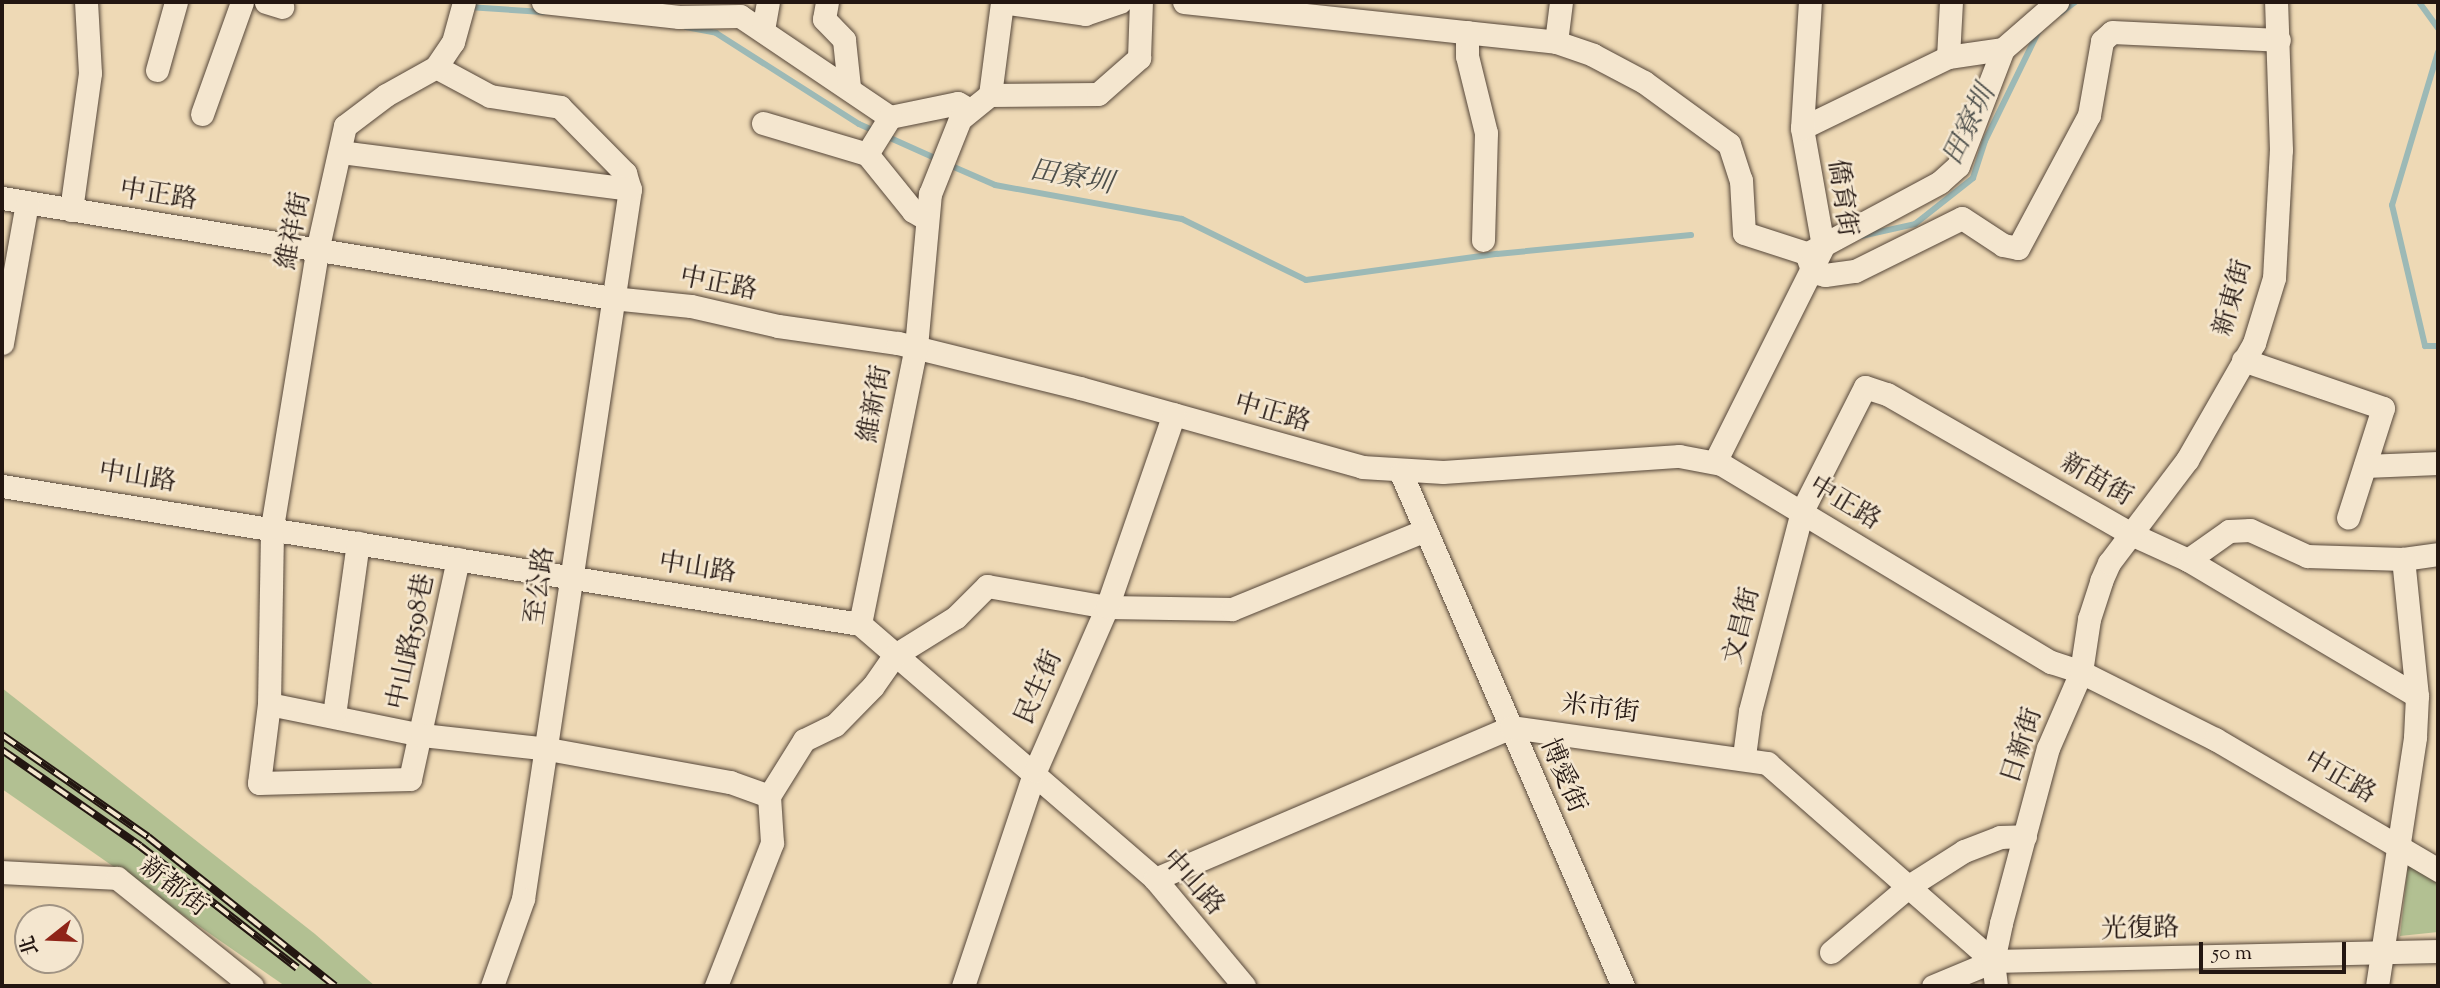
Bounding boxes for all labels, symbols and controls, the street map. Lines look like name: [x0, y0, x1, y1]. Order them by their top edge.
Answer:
water label: 田寮圳: [1936, 81, 2004, 171]
water label: 田寮圳: [1027, 154, 1115, 202]
street label: 僑育街: [1820, 157, 1862, 239]
street label: 中正路: [117, 174, 199, 218]
street label: 維祥街: [272, 190, 318, 272]
street label: 新東街: [2208, 256, 2260, 340]
street label: 中正路: [677, 262, 759, 308]
street label: 維新街: [853, 363, 899, 445]
street label: 中正路: [1230, 388, 1314, 440]
street label: 新苗街: [2054, 448, 2138, 514]
street label: 中山路: [96, 456, 178, 500]
street label: 中正路: [1803, 471, 1885, 537]
street label: 至公路: [520, 545, 562, 627]
street label: 中山路: [656, 547, 738, 591]
street label: 中山路598巷: [382, 571, 442, 713]
street label: 文昌街: [1718, 584, 1768, 668]
street label: 民生街: [1010, 646, 1070, 730]
street label: 米市街: [1559, 690, 1641, 730]
street label: 日新街: [1996, 704, 2050, 788]
street label: 博愛街: [1532, 734, 1592, 818]
street label: 中正路: [2297, 745, 2381, 811]
street label: 中山路: [1154, 844, 1230, 922]
street label: 新都街: [133, 852, 213, 924]
north arrow: [14, 904, 84, 974]
street label: 光復路: [2101, 914, 2179, 946]
scale bar: [2202, 928, 2349, 972]
text: 北: [15, 932, 46, 958]
text: 50 m: [2212, 939, 2252, 969]

